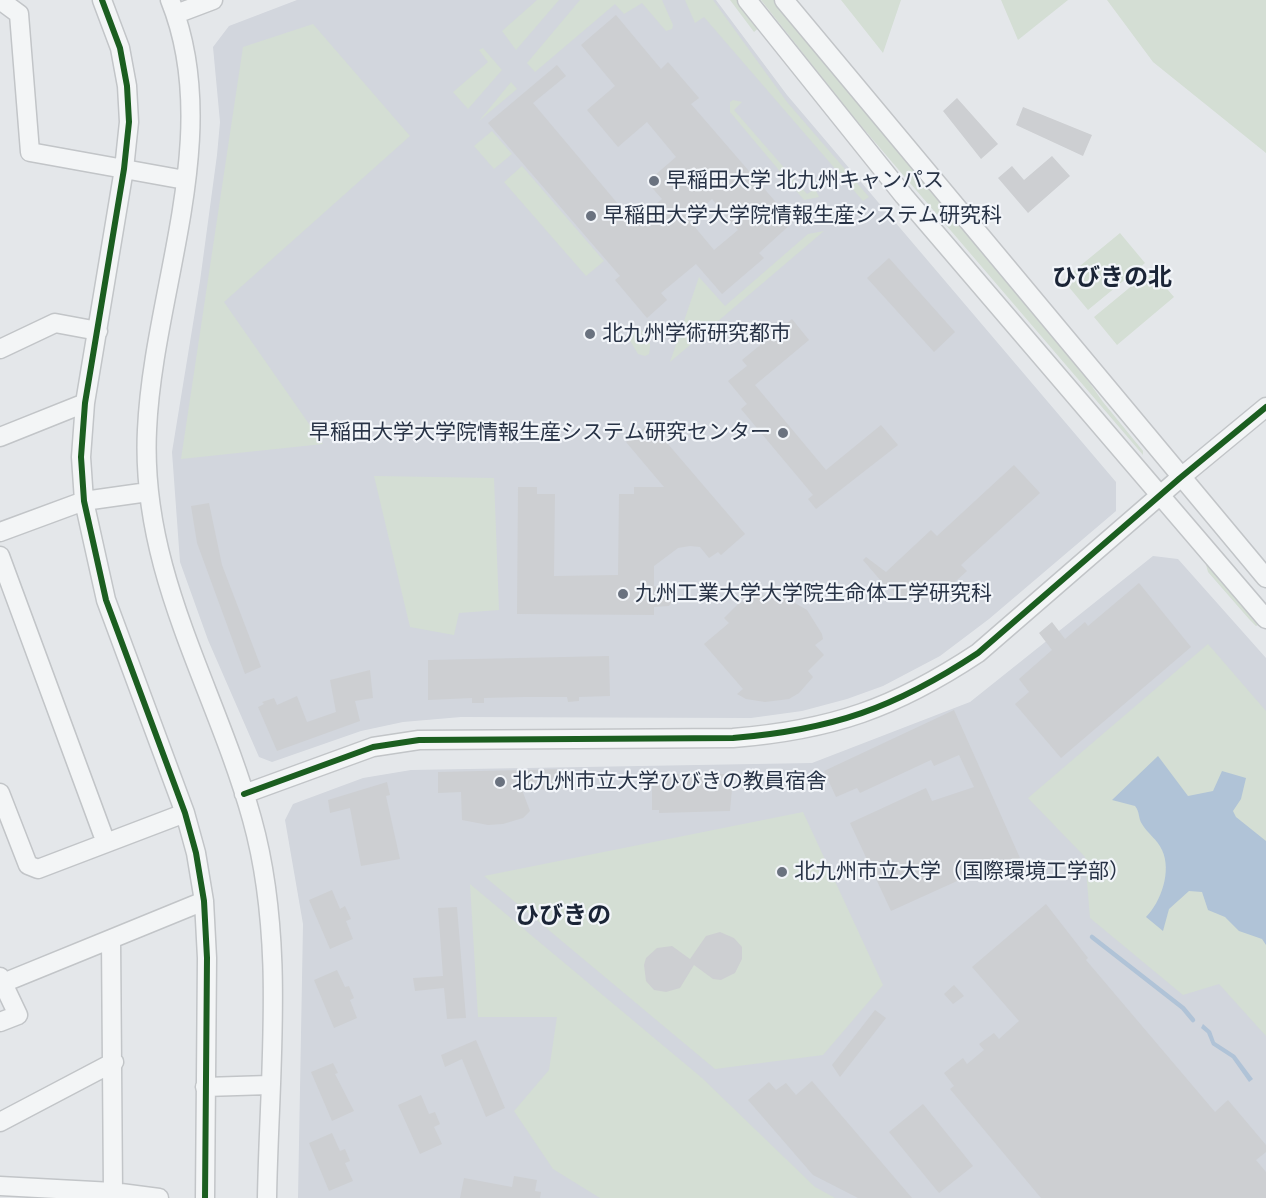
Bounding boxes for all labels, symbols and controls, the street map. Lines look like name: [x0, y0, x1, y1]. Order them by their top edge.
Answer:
place label: 早稲田大学 北九州キャンパス: [666, 168, 944, 194]
marker: 早稲田大学 北九州キャンパス: [647, 174, 661, 188]
place label: 早稲田大学大学院情報生産システム研究科: [603, 203, 1002, 229]
marker: 早稲田大学大学院情報生産システム研究科: [584, 209, 598, 223]
district label: ひびきの北: [1052, 264, 1172, 292]
place label: 北九州学術研究都市: [602, 321, 791, 347]
marker: 北九州学術研究都市: [583, 327, 597, 341]
place label: 早稲田大学大学院情報生産システム研究センター: [309, 420, 771, 446]
marker: 早稲田大学大学院情報生産システム研究センター: [776, 426, 790, 440]
place label: 九州工業大学大学院生命体工学研究科: [635, 581, 992, 607]
marker: 九州工業大学大学院生命体工学研究科: [616, 587, 630, 601]
place label: 北九州市立大学ひびきの教員宿舎: [512, 769, 827, 795]
marker: 北九州市立大学ひびきの教員宿舎: [493, 775, 507, 789]
place label: 北九州市立大学（国際環境工学部）: [794, 859, 1130, 885]
marker: 北九州市立大学（国際環境工学部）: [775, 865, 789, 879]
district label: ひびきの: [515, 902, 611, 930]

